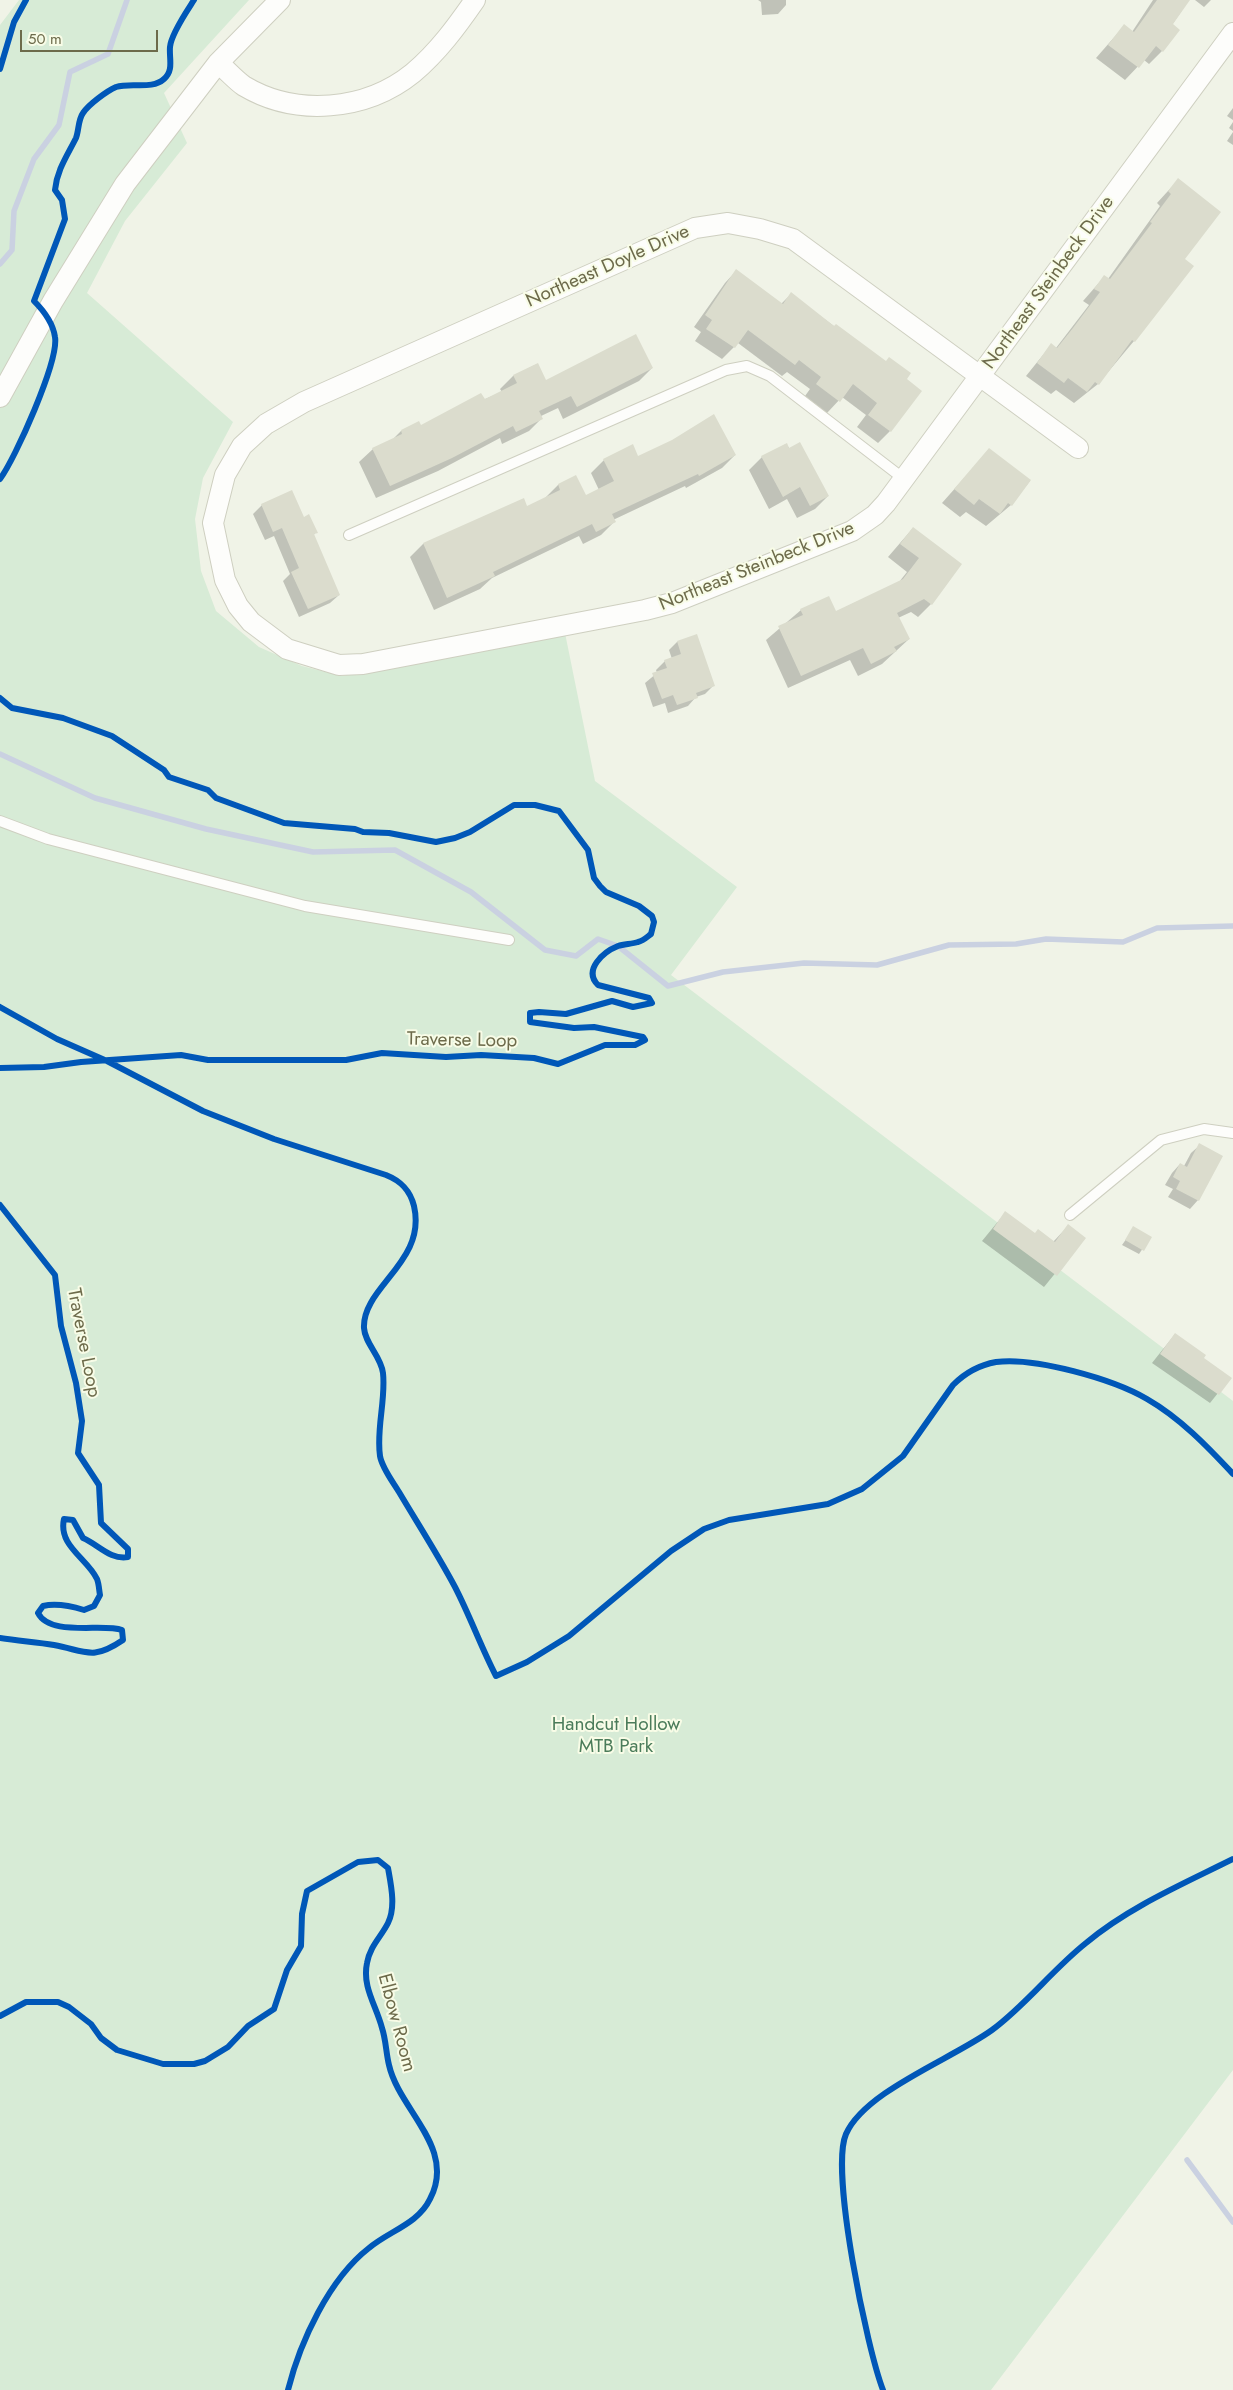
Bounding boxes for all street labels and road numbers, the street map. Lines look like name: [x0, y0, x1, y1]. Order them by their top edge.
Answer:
street label: Northeast Steinbeck Drive: [978, 192, 1120, 374]
street label: Northeast Doyle Drive: [523, 221, 693, 313]
street label: Northeast Steinbeck Drive: [656, 517, 858, 617]
street label: Traverse Loop: [407, 1029, 517, 1053]
street label: Traverse Loop: [61, 1287, 105, 1399]
street label: Elbow Room: [372, 1971, 420, 2075]

